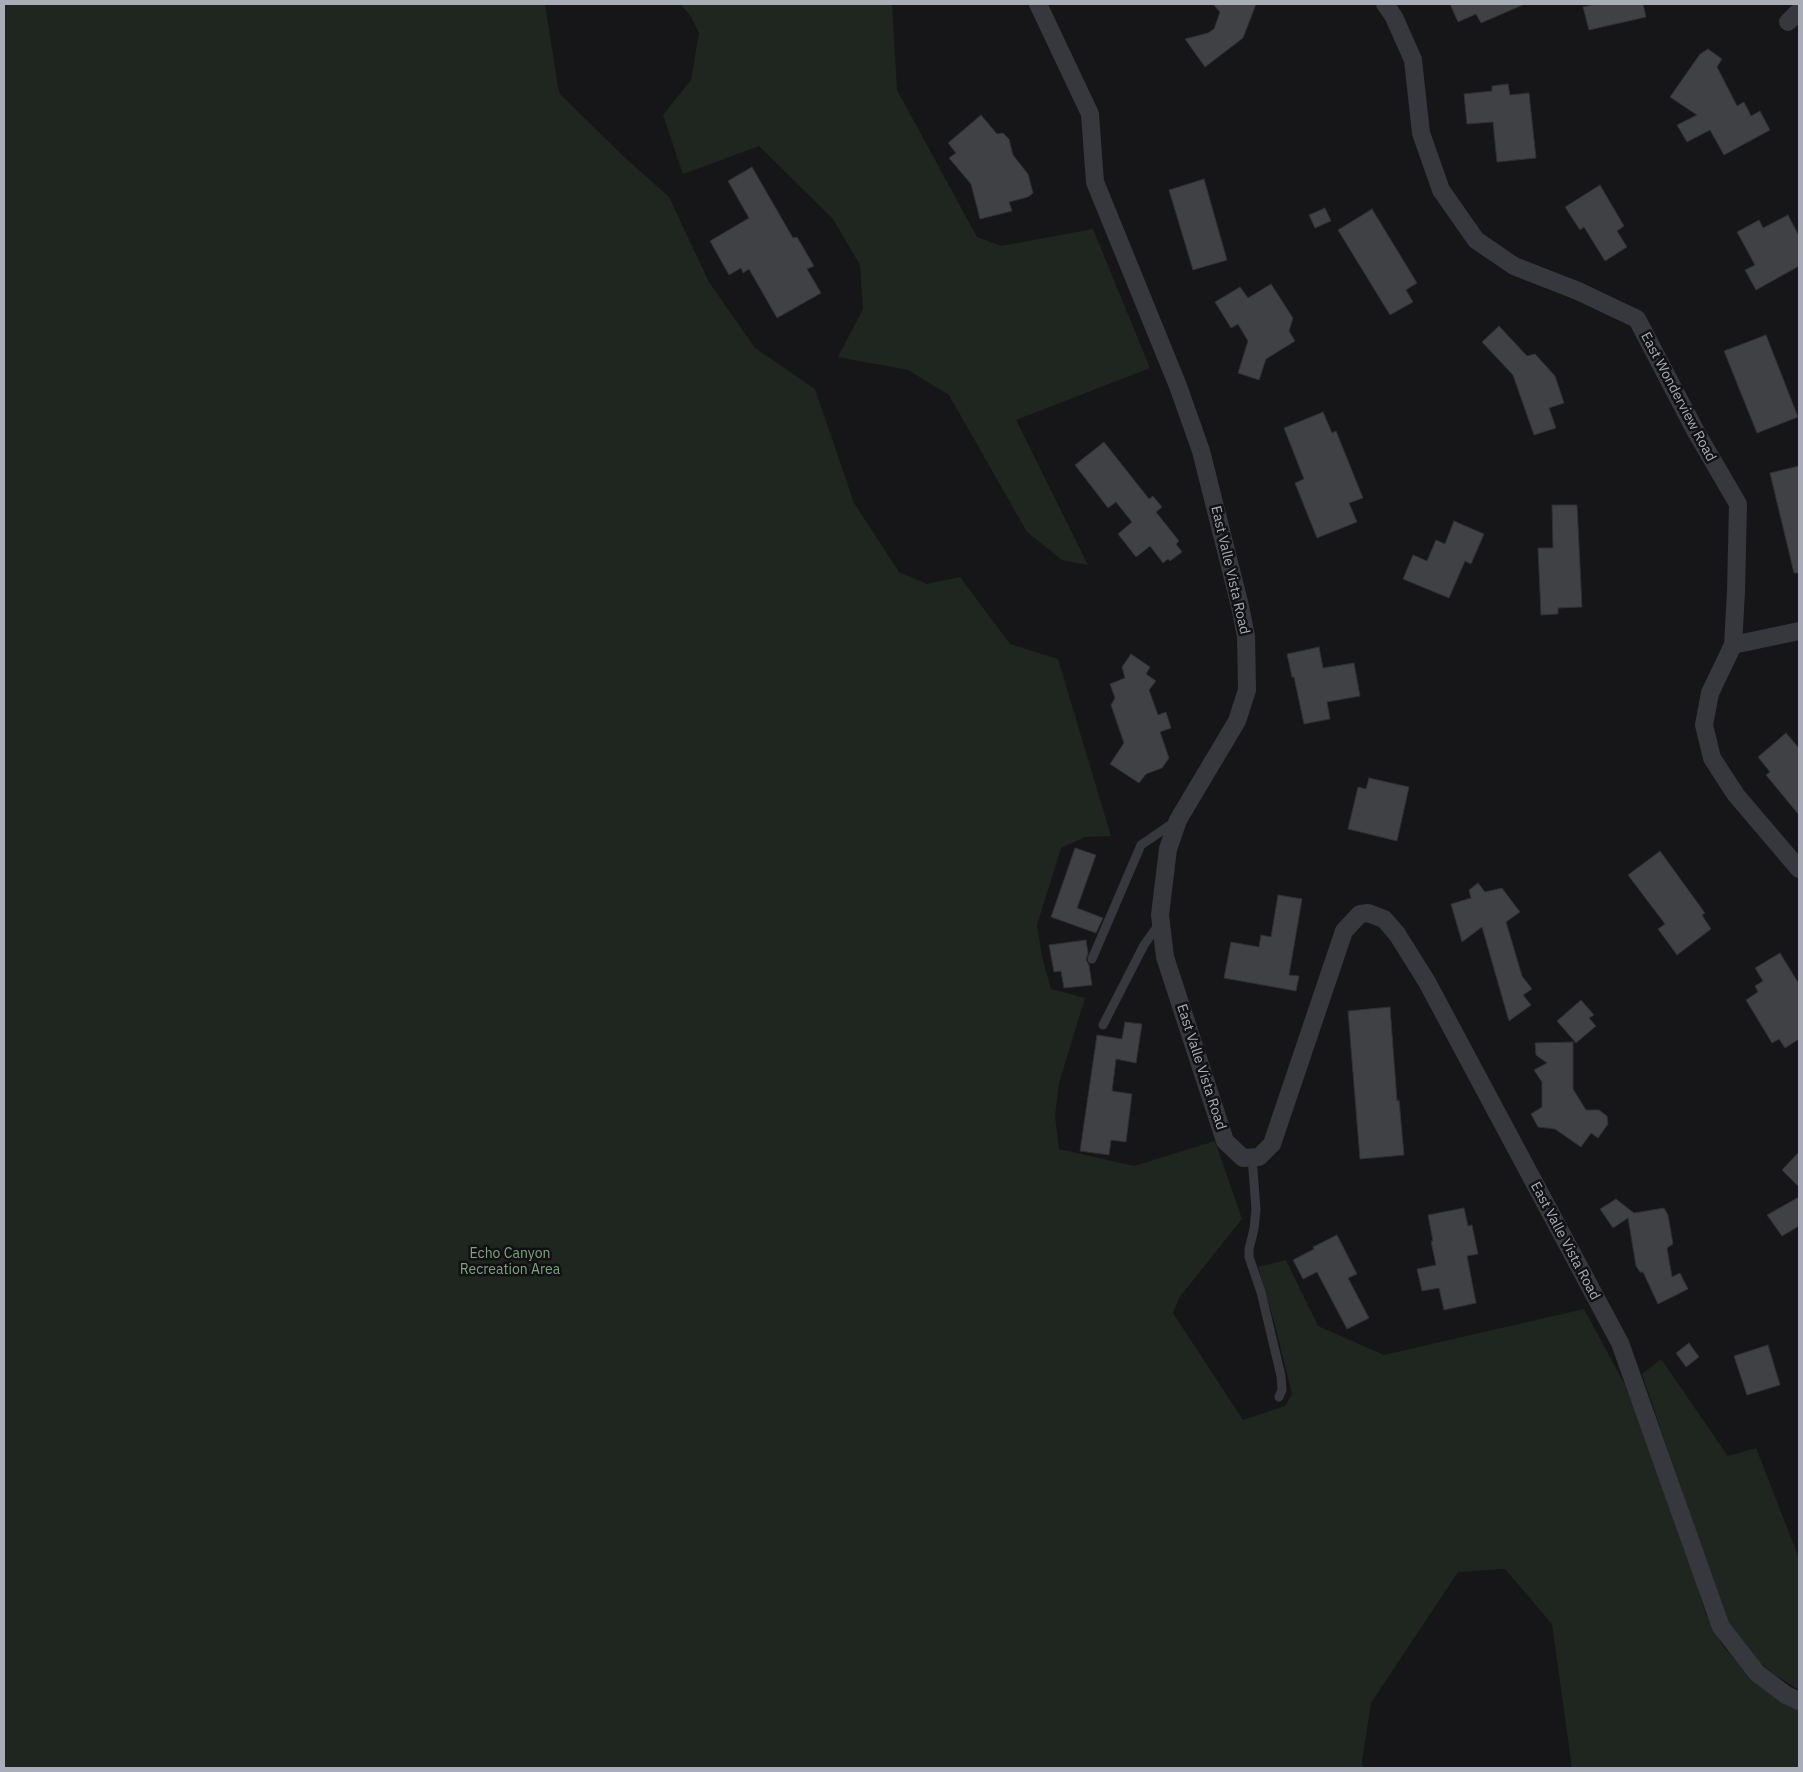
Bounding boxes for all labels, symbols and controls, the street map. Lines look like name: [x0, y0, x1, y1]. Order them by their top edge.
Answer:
street label: East Wonderview Road: [1637, 330, 1719, 464]
street label: East Valle Vista Road: [1207, 504, 1253, 636]
street label: East Valle Vista Road: [1173, 1002, 1229, 1132]
street label: East Valle Vista Road: [1527, 1179, 1603, 1303]
park label: Echo Canyon Recreation Area: [460, 1246, 560, 1278]

